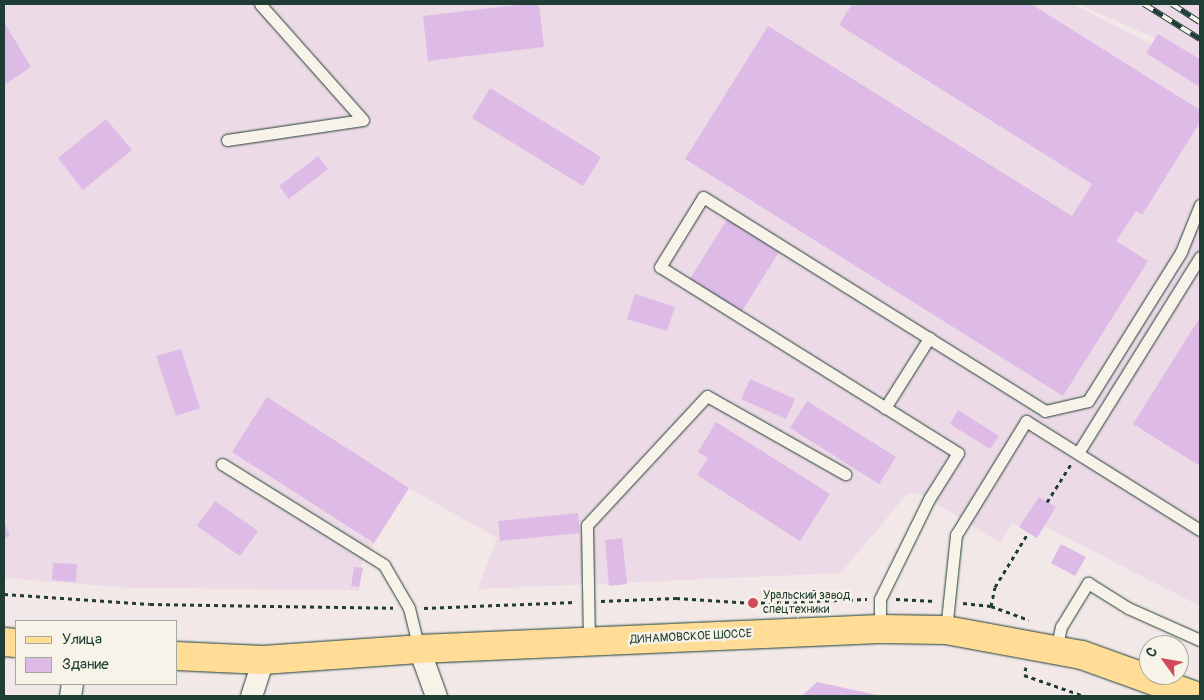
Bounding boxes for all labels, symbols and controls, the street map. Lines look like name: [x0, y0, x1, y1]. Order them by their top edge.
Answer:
place label: Уральский завод спецтехники: [763, 589, 850, 617]
marker: Уральский завод спецтехники: [747, 597, 759, 609]
legend: [15, 620, 178, 685]
street label: ДИНАМОВСКОЕ ШОССЕ: [630, 627, 752, 647]
text: Улица: [62, 630, 102, 649]
north arrow: [1139, 635, 1189, 685]
text: С: [1142, 644, 1161, 660]
text: Здание: [62, 655, 109, 674]

